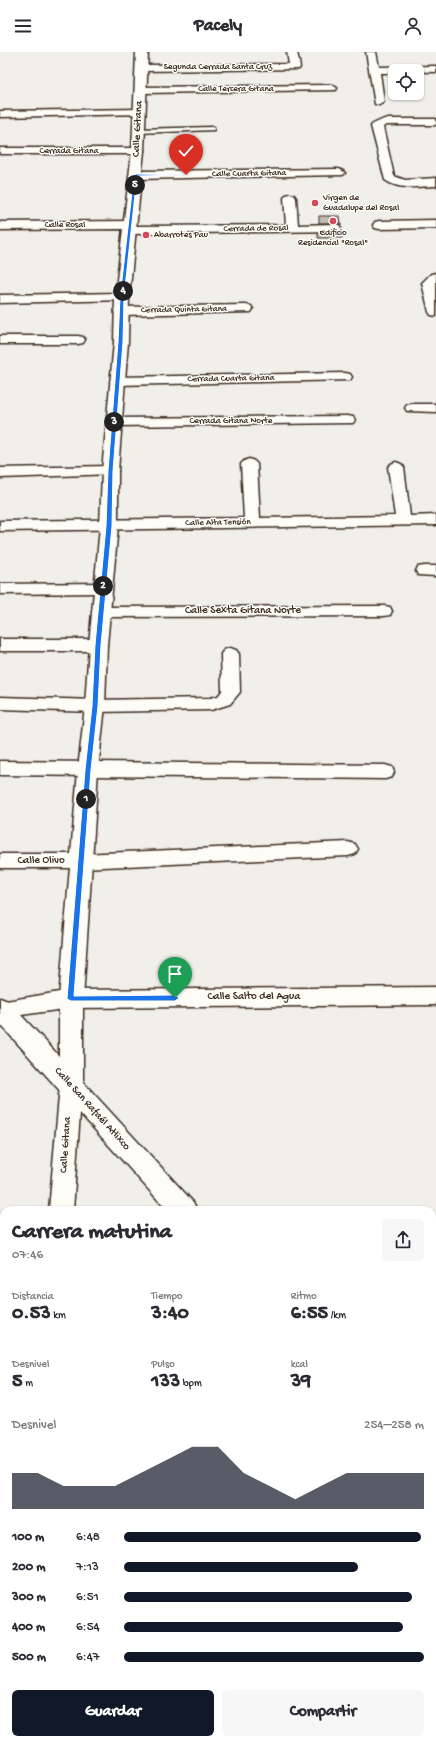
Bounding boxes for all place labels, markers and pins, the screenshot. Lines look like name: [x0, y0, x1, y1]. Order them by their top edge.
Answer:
pin: [169, 134, 203, 175]
pin: 5: [125, 175, 145, 195]
place label: Virgen de Guadalupe del Rosal: [322, 193, 399, 214]
marker: Virgen de Guadalupe del Rosal: [310, 198, 320, 208]
marker: Edificio Residencial "Rosal": [328, 216, 338, 226]
place label: Edificio Residencial "Rosal": [298, 228, 368, 249]
marker: Abarrotes Pau: [141, 230, 151, 240]
place label: Abarrotes Pau: [154, 230, 209, 241]
pin: 4: [113, 281, 133, 301]
pin: 3: [104, 412, 124, 432]
pin: 2: [93, 576, 113, 596]
pin: 1: [76, 789, 96, 809]
pin: [158, 957, 192, 998]

